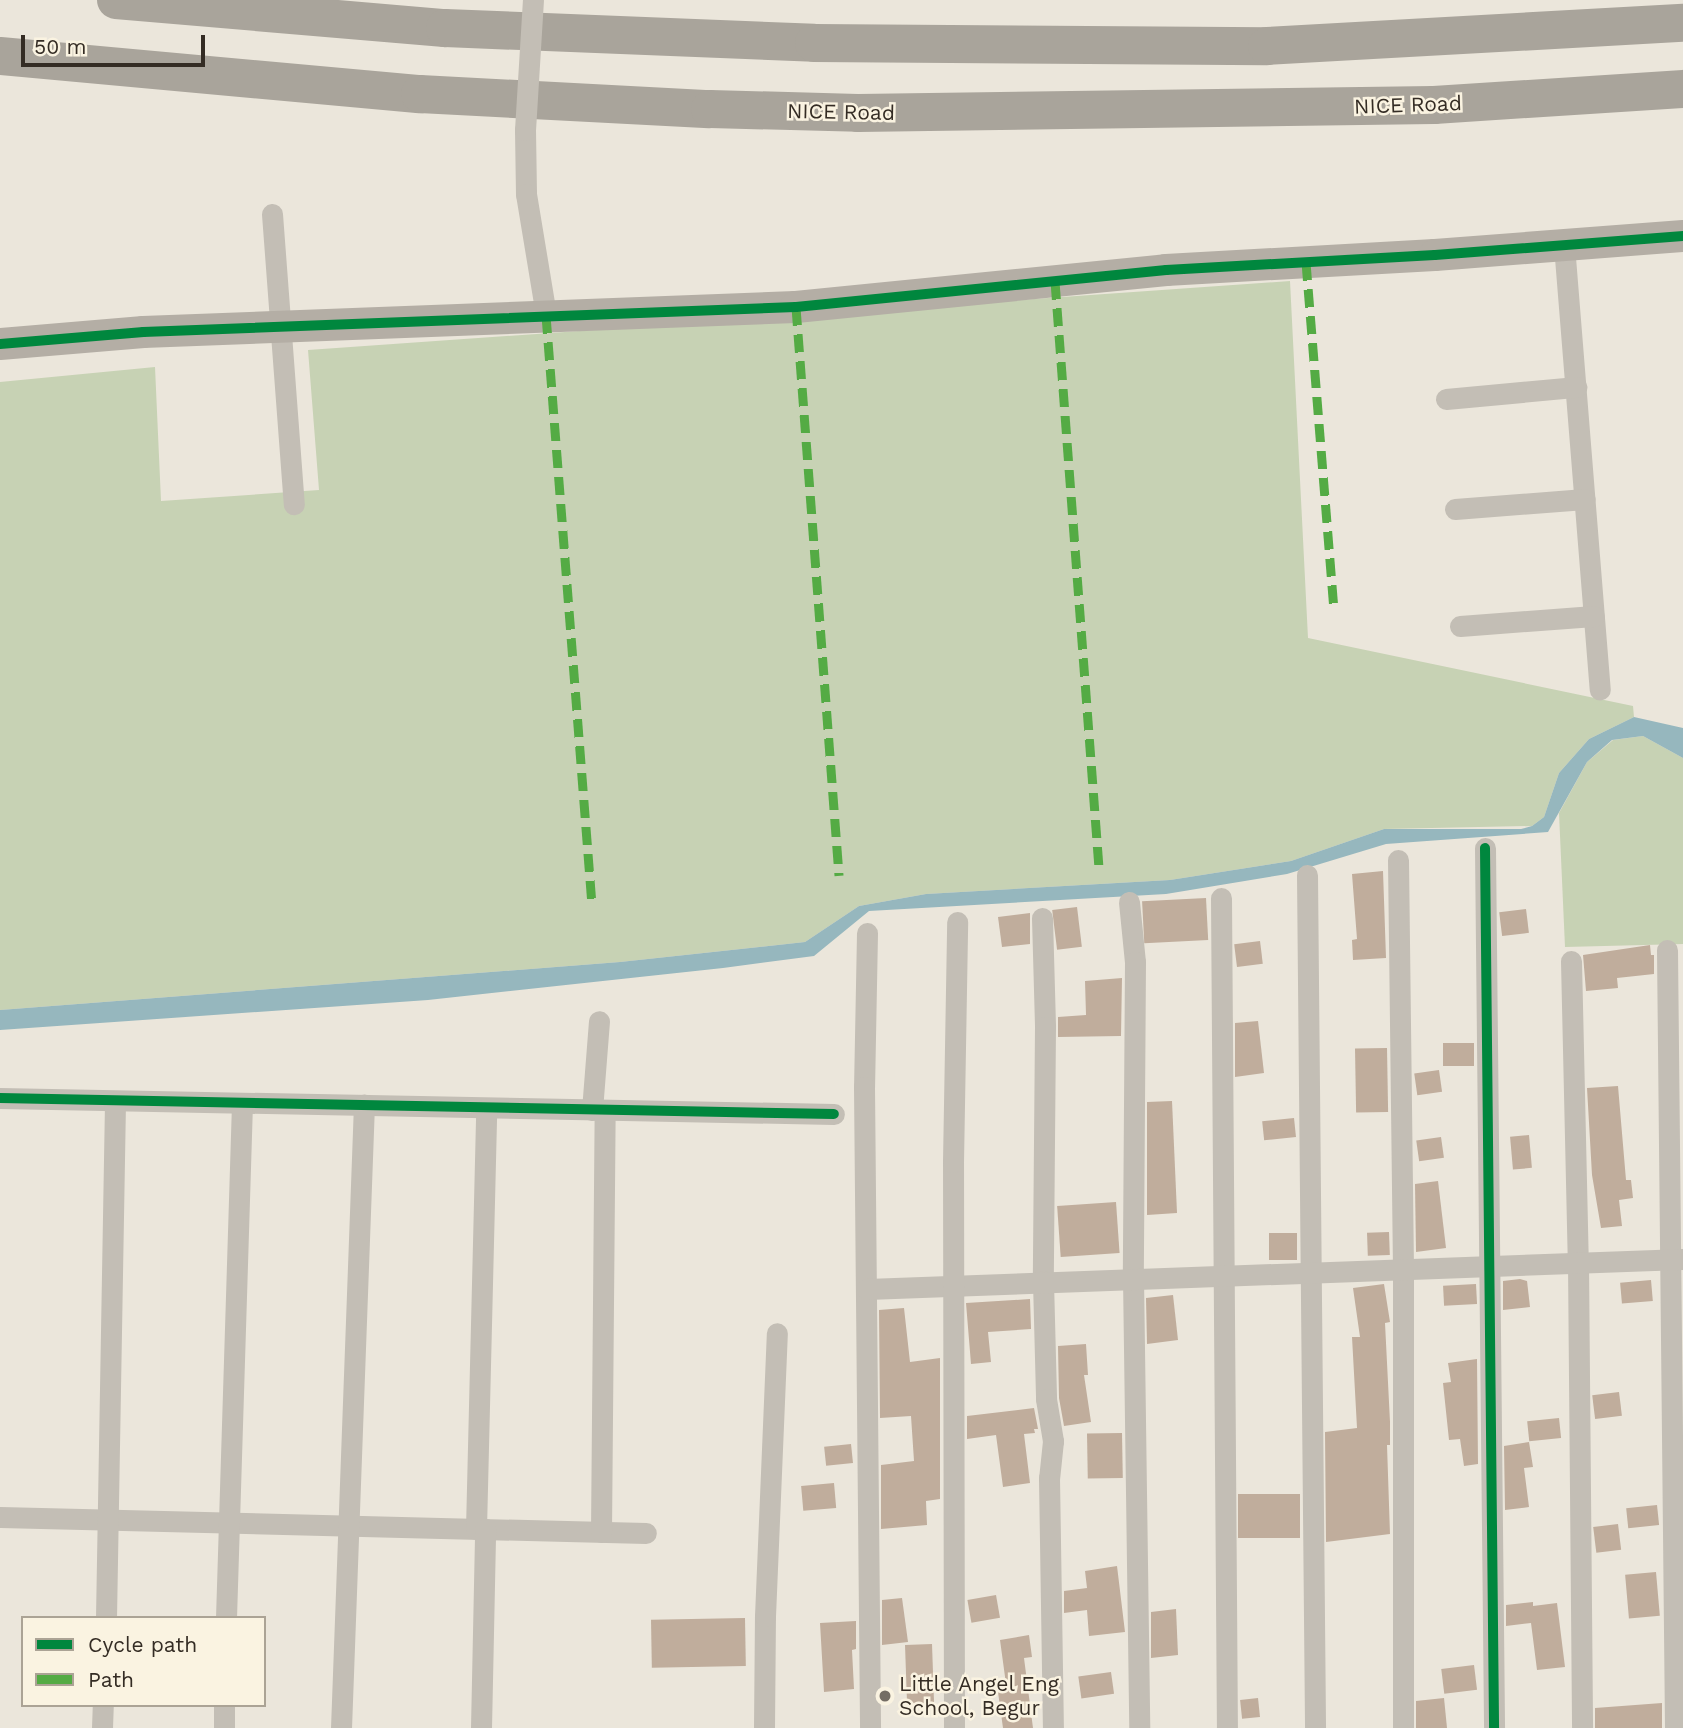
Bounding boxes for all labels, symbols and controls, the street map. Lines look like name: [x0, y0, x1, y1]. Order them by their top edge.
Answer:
scale bar: [24, 21, 208, 65]
text: 50 m: [34, 34, 86, 59]
street label: NICE Road: [1354, 91, 1462, 119]
street label: NICE Road: [787, 98, 895, 126]
legend: [21, 1616, 266, 1707]
text: Cycle path: [88, 1632, 197, 1657]
text: Path: [88, 1667, 134, 1692]
place label: Little Angel Eng School, Begur: [899, 1671, 1060, 1721]
marker: Little Angel Eng School, Begur: [877, 1688, 893, 1704]

